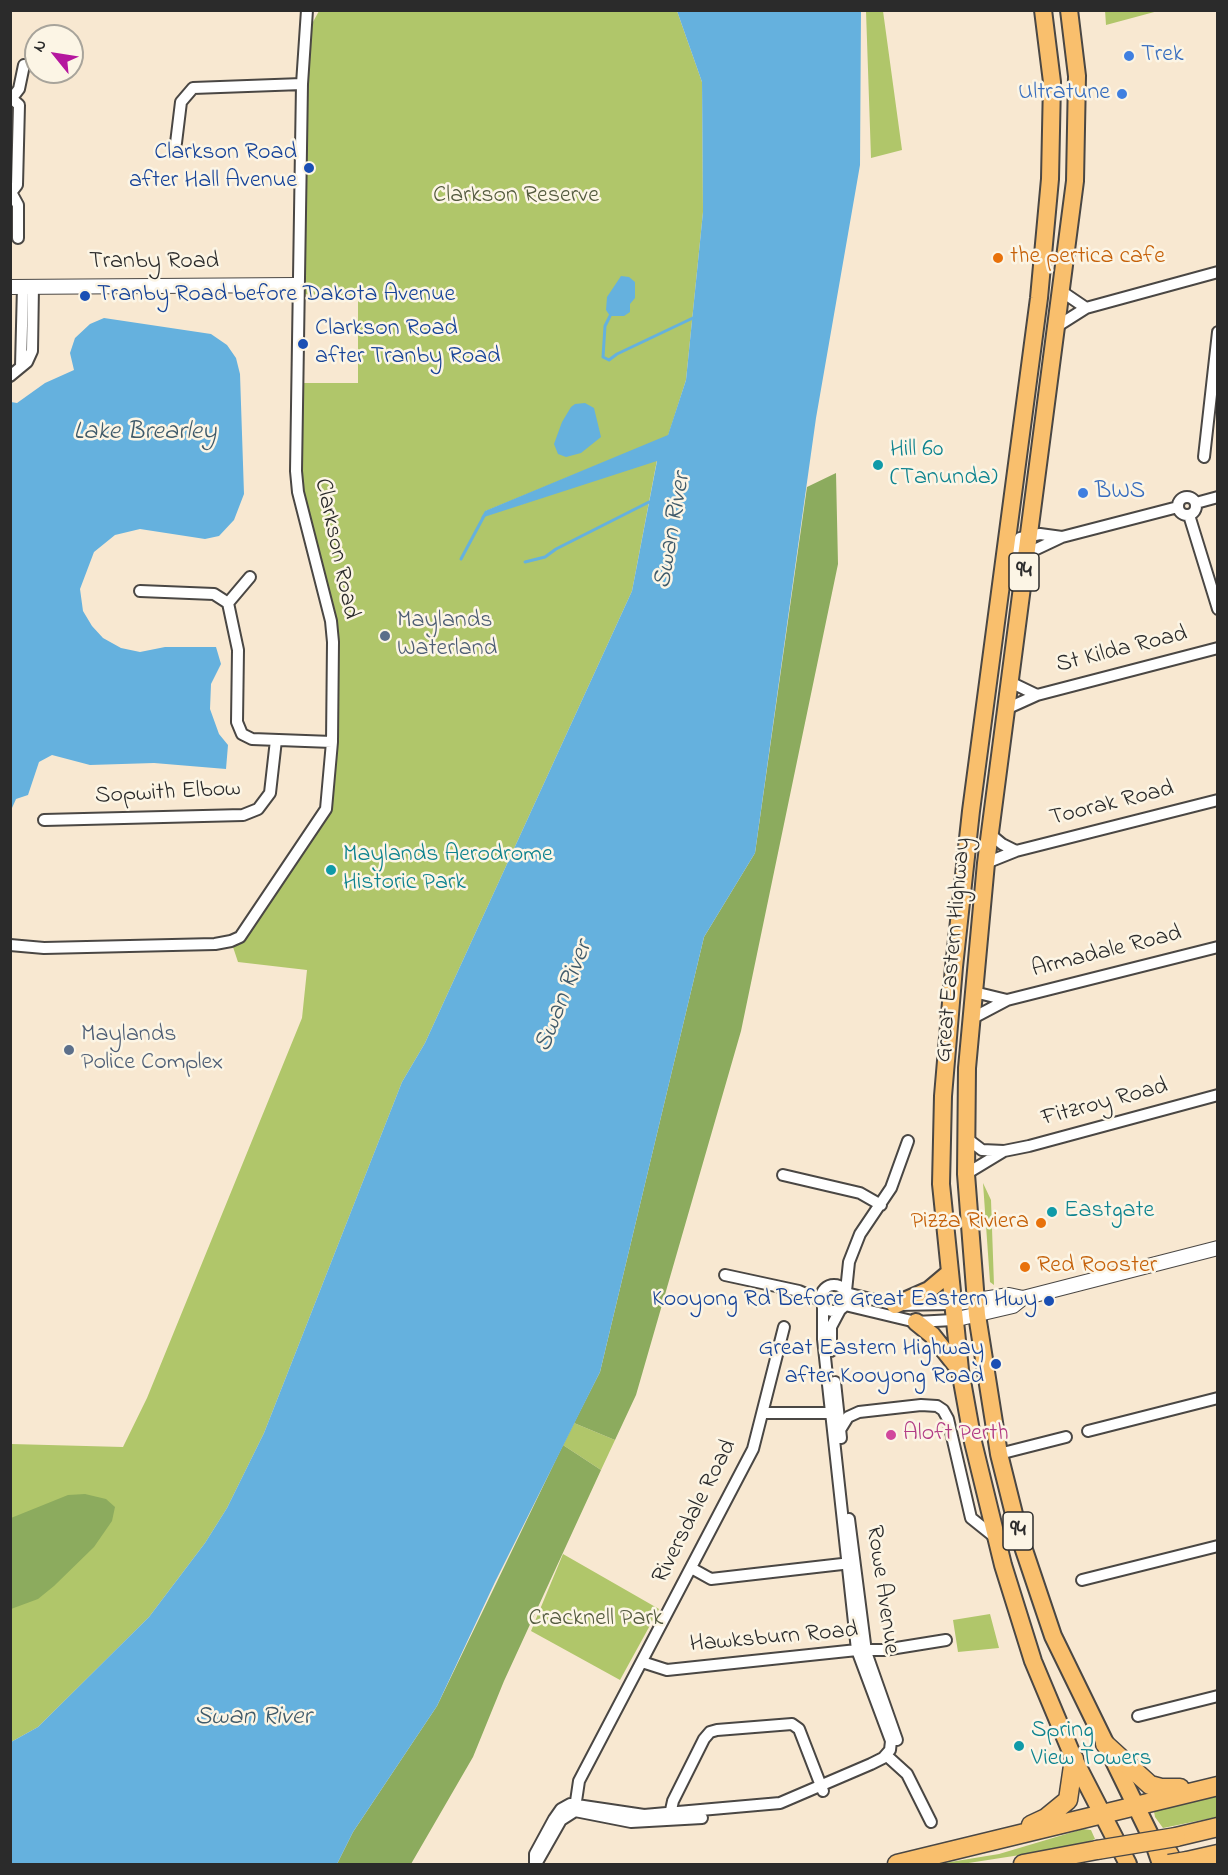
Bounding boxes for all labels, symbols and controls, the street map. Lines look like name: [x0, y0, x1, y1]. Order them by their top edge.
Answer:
north arrow: [24, 24, 84, 84]
text: N: [27, 35, 53, 57]
place label: Trek: [1141, 42, 1183, 70]
marker: Trek: [1122, 49, 1136, 63]
place label: Ultratune: [1018, 80, 1110, 108]
marker: Ultratune: [1115, 87, 1129, 101]
place label: Clarkson Road after Hall Avenue: [129, 140, 297, 196]
marker: Clarkson Road after Hall Avenue: [302, 161, 316, 175]
park label: Clarkson Reserve: [433, 183, 599, 211]
place label: the pertica cafe: [1010, 244, 1165, 272]
street label: Tranby Road: [89, 249, 219, 277]
marker: the pertica cafe: [991, 251, 1005, 265]
place label: Tranby Road before Dakota Avenue: [97, 282, 455, 310]
marker: Tranby Road before Dakota Avenue: [78, 289, 92, 303]
place label: Clarkson Road after Tranby Road: [315, 316, 501, 372]
marker: Clarkson Road after Tranby Road: [296, 337, 310, 351]
water label: Lake Brearley: [74, 418, 216, 450]
place label: Hill 60 (Tanunda): [890, 437, 998, 493]
marker: Hill 60 (Tanunda): [871, 458, 885, 472]
water label: Swan River: [649, 471, 699, 591]
street label: Clarkson Road: [306, 476, 364, 622]
place label: BWS: [1095, 479, 1145, 507]
marker: BWS: [1076, 486, 1090, 500]
road number: 94: [1009, 553, 1039, 591]
place label: Maylands Waterland: [397, 608, 497, 664]
street label: St Kilda Road: [1053, 621, 1191, 681]
marker: Maylands Waterland: [378, 629, 392, 643]
street label: Sopwith Elbow: [94, 776, 242, 812]
street label: Toorak Road: [1047, 776, 1177, 834]
street label: Great Eastern Highway: [931, 836, 979, 1064]
place label: Maylands Aerodrome Historic Park: [343, 842, 553, 898]
marker: Maylands Aerodrome Historic Park: [324, 863, 338, 877]
street label: Armadale Road: [1029, 920, 1185, 986]
water label: Swan River: [529, 937, 601, 1057]
place label: Maylands Police Complex: [81, 1022, 223, 1078]
marker: Maylands Police Complex: [62, 1043, 76, 1057]
street label: Fitzroy Road: [1039, 1073, 1171, 1135]
place label: Eastgate: [1064, 1198, 1154, 1226]
marker: Eastgate: [1045, 1205, 1059, 1219]
place label: Pizza Riviera: [911, 1209, 1029, 1237]
marker: Pizza Riviera: [1034, 1216, 1048, 1230]
place label: Red Rooster: [1037, 1253, 1157, 1281]
marker: Red Rooster: [1018, 1260, 1032, 1274]
place label: Kooyong Rd Before Great Eastern Hwy: [652, 1287, 1037, 1315]
marker: Kooyong Rd Before Great Eastern Hwy: [1042, 1294, 1056, 1308]
place label: Great Eastern Highway after Kooyong Road: [758, 1336, 984, 1392]
marker: Great Eastern Highway after Kooyong Road: [989, 1357, 1003, 1371]
place label: Aloft Perth: [903, 1421, 1009, 1449]
marker: Aloft Perth: [884, 1428, 898, 1442]
street label: Riversdale Road: [647, 1435, 745, 1589]
road number: 94: [1003, 1512, 1033, 1550]
street label: Rowe Avenue: [858, 1524, 904, 1656]
park label: Cracknell Park: [529, 1606, 663, 1634]
street label: Hawksburn Road: [689, 1617, 859, 1661]
water label: Swan River: [195, 1703, 311, 1735]
place label: Spring View Towers: [1031, 1718, 1152, 1774]
marker: Spring View Towers: [1012, 1739, 1026, 1753]

